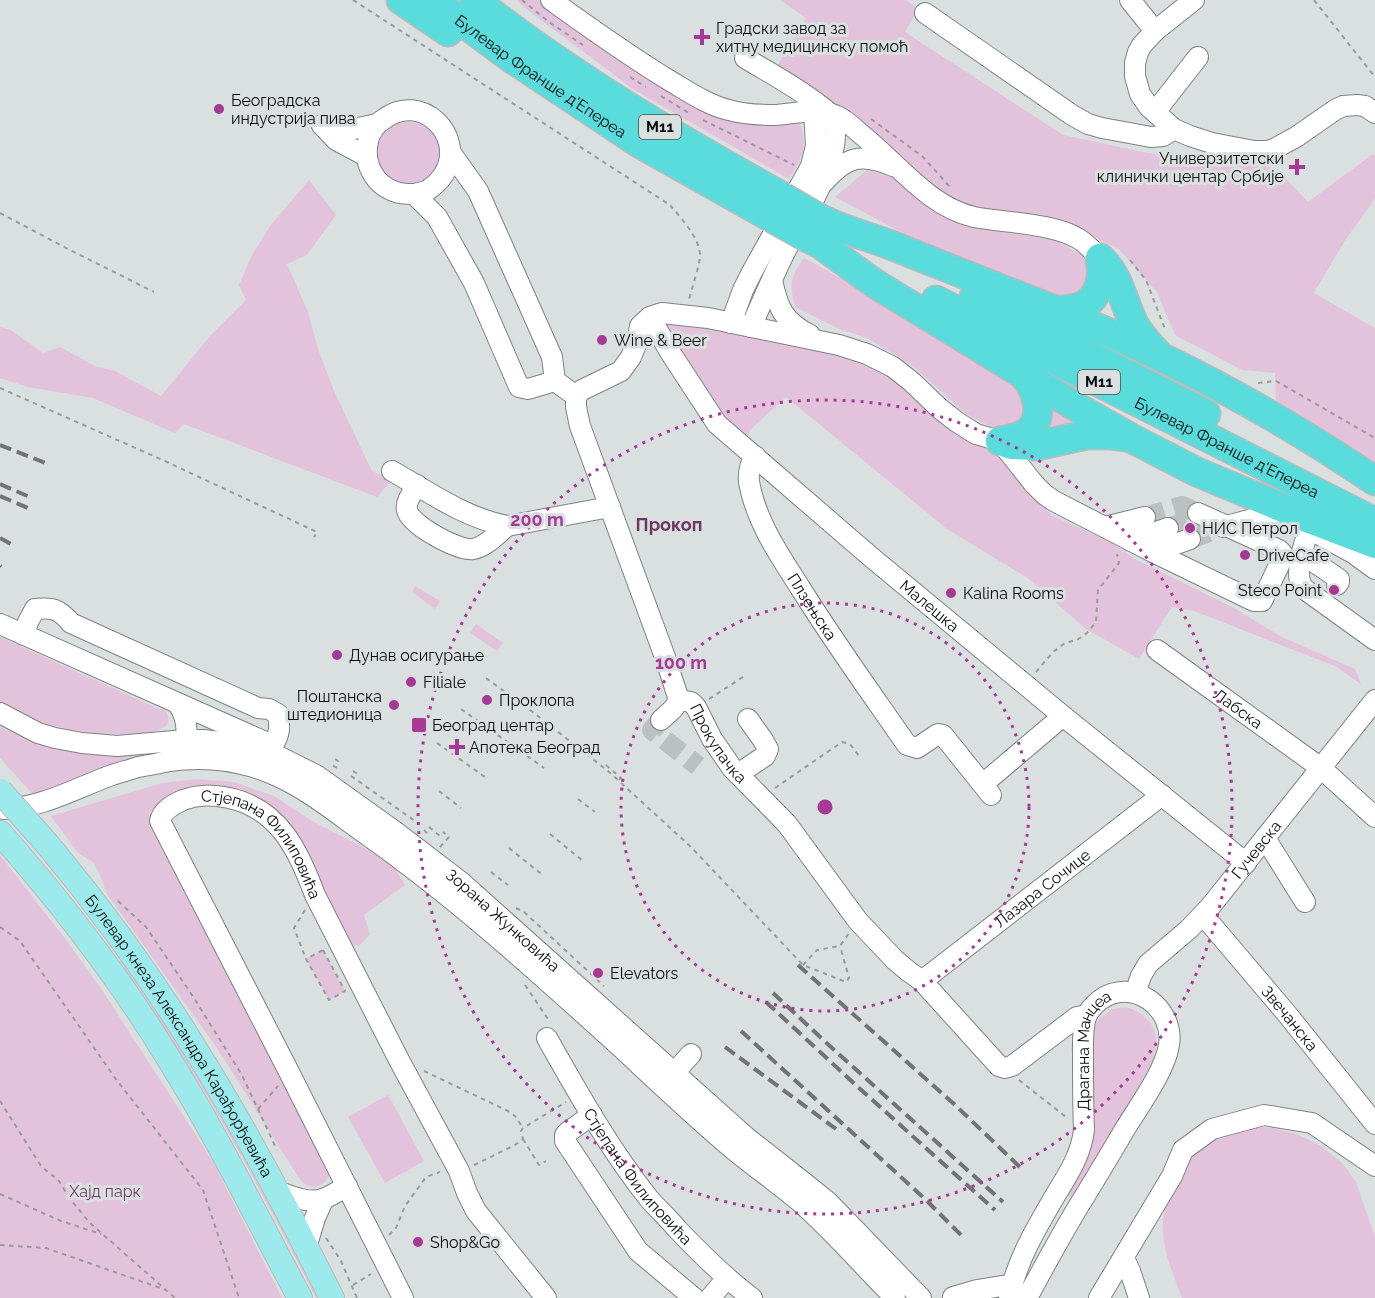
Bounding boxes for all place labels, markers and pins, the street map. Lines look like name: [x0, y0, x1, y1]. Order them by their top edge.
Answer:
place label: Градски завод за хитну медицинску помоћ: [716, 19, 908, 56]
marker: Градски завод за хитну медицинску помоћ: [693, 28, 711, 46]
place label: Београдска индустрија пива: [231, 91, 356, 128]
marker: Београдска индустрија пива: [212, 102, 226, 116]
place label: Универзитетски клинички центар Србије: [1097, 149, 1284, 186]
marker: Универзитетски клинички центар Србије: [1288, 158, 1306, 176]
place label: Wine & Beer: [614, 331, 707, 350]
marker: Wine & Beer: [595, 333, 609, 347]
place label: НИС Петрол: [1202, 519, 1298, 538]
marker: НИС Петрол: [1183, 521, 1197, 535]
place label: DriveCafe: [1257, 546, 1329, 565]
marker: DriveCafe: [1238, 548, 1252, 562]
place label: Steco Point: [1238, 581, 1323, 600]
marker: Steco Point: [1327, 583, 1341, 597]
place label: Kalina Rooms: [963, 584, 1064, 603]
marker: Kalina Rooms: [944, 586, 958, 600]
place label: Дунав осигурање: [349, 646, 484, 665]
marker: Дунав осигурање: [330, 648, 344, 662]
place label: Filiale: [423, 673, 466, 692]
marker: Filiale: [404, 675, 418, 689]
place label: Поштанска штедионица: [287, 687, 382, 724]
place label: Проклопа: [499, 691, 575, 710]
marker: Проклопа: [480, 693, 494, 707]
marker: Поштанска штедионица: [387, 698, 401, 712]
marker: Београд центар: [410, 716, 428, 734]
place label: Београд центар: [432, 716, 554, 735]
place label: Апотека Београд: [469, 738, 600, 757]
marker: Апотека Београд: [450, 740, 464, 754]
centre of rings: [815, 797, 835, 817]
place label: Elevators: [610, 964, 679, 983]
marker: Elevators: [591, 966, 605, 980]
place label: Shop&Go: [430, 1233, 500, 1252]
marker: Shop&Go: [411, 1235, 425, 1249]

